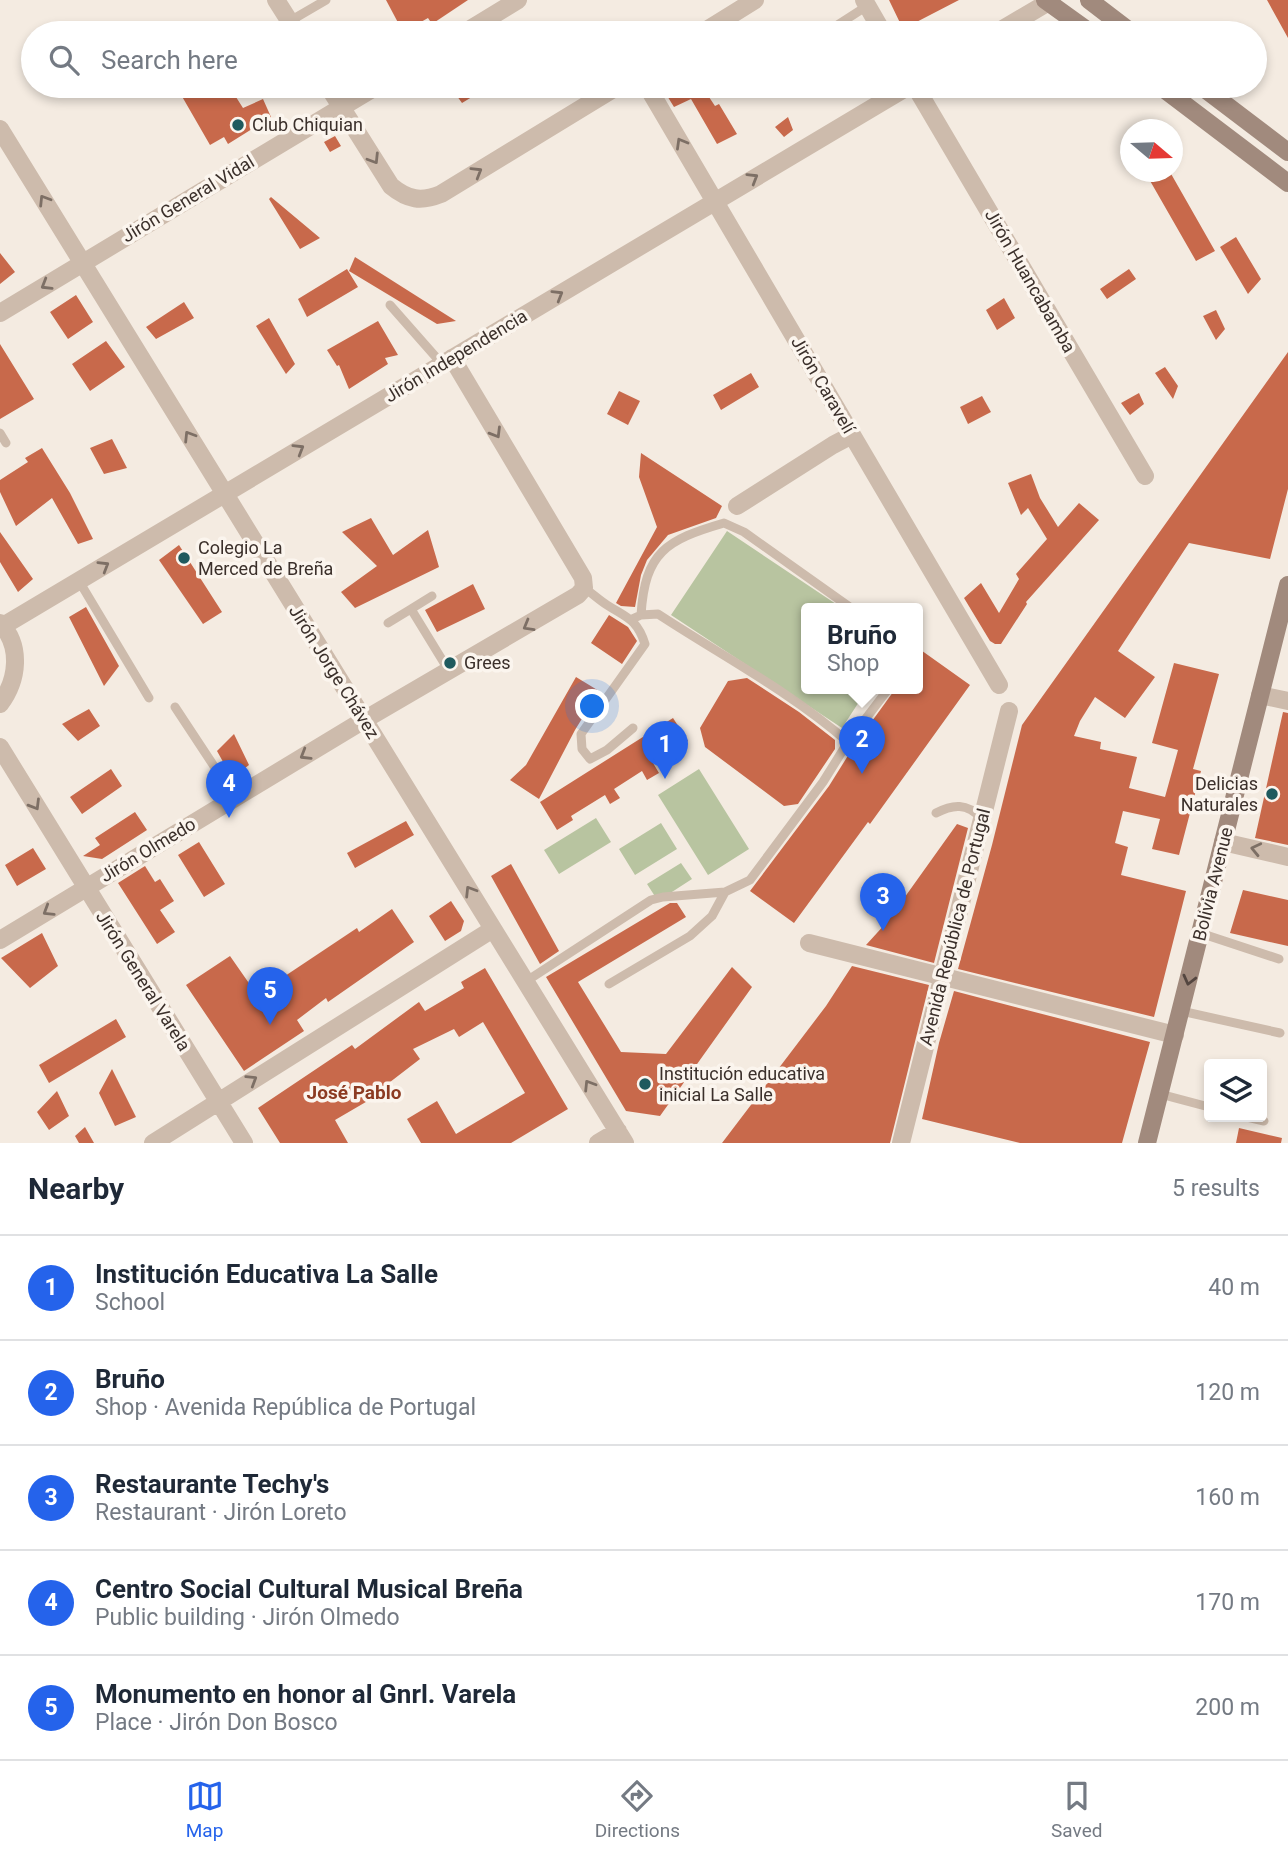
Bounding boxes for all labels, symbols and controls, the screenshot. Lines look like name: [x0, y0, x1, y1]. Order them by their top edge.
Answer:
search box: [21, 21, 1267, 98]
icon: search: [45, 41, 83, 79]
text: Search here: [101, 45, 238, 75]
place label: Club Chiquian: [252, 114, 363, 135]
marker: Club Chiquian: [230, 117, 246, 133]
north arrow: [1120, 119, 1183, 182]
one-way arrow: [676, 138, 689, 151]
street label: Jirón General Vidal: [118, 151, 258, 246]
one-way arrow: [366, 151, 379, 164]
one-way arrow: [470, 168, 483, 181]
one-way arrow: [746, 174, 759, 187]
one-way arrow: [39, 195, 52, 208]
street label: Jirón Huancabamba: [981, 205, 1080, 356]
one-way arrow: [40, 277, 53, 290]
one-way arrow: [550, 290, 563, 303]
street label: Jirón Independencia: [381, 305, 531, 406]
street label: Jirón Caravelí: [787, 332, 860, 438]
one-way arrow: [488, 425, 501, 438]
one-way arrow: [184, 430, 197, 443]
one-way arrow: [292, 444, 305, 457]
place label: Colegio La Merced de Breña: [198, 537, 333, 579]
marker: Colegio La Merced de Breña: [176, 550, 192, 566]
one-way arrow: [97, 561, 110, 574]
street label: Jirón Jorge Chávez: [285, 601, 384, 742]
popup: [801, 603, 923, 694]
one-way arrow: [523, 617, 536, 630]
text: Bruño: [827, 620, 897, 650]
text: Shop: [827, 650, 879, 677]
place label: Grees: [464, 652, 511, 673]
marker: Grees: [442, 655, 458, 671]
your location: [575, 689, 609, 723]
pin: 2: [839, 716, 885, 774]
pin: 1: [642, 721, 688, 779]
one-way arrow: [300, 747, 313, 760]
pin: 4: [206, 760, 252, 818]
place label: Delicias Naturales: [1181, 773, 1258, 815]
marker: Delicias Naturales: [1264, 786, 1280, 802]
one-way arrow: [27, 798, 40, 811]
street label: Avenida República de Portugal: [915, 806, 994, 1048]
street label: Jirón Olmedo: [96, 813, 199, 886]
street label: Bolivia Avenue: [1188, 825, 1237, 943]
one-way arrow: [1250, 843, 1262, 858]
pin: 3: [860, 873, 906, 931]
one-way arrow: [465, 886, 478, 899]
one-way arrow: [42, 902, 55, 915]
street label: Jirón General Varela: [92, 907, 195, 1055]
pin: 5: [247, 967, 293, 1025]
one-way arrow: [1183, 973, 1197, 985]
map controls: [1204, 1059, 1267, 1122]
button: layers: [1204, 1059, 1267, 1122]
place label: Institución educativa inicial La Salle: [659, 1063, 825, 1105]
one-way arrow: [245, 1076, 258, 1089]
marker: Institución educativa inicial La Salle: [637, 1076, 653, 1092]
one-way arrow: [585, 1079, 598, 1092]
district label: José Pablo: [307, 1081, 402, 1104]
text: Nearby: [28, 1171, 124, 1206]
text: 5 results: [1172, 1175, 1260, 1202]
text: Institución Educativa La Salle: [95, 1259, 438, 1289]
text: 1: [44, 1274, 58, 1301]
text: 40 m: [1208, 1274, 1260, 1301]
text: School: [95, 1289, 165, 1316]
text: Bruño: [95, 1364, 165, 1394]
text: 2: [44, 1379, 58, 1406]
text: 120 m: [1195, 1379, 1260, 1406]
text: Shop · Avenida República de Portugal: [95, 1394, 476, 1421]
text: Restaurante Techy's: [95, 1469, 329, 1499]
text: 3: [44, 1484, 58, 1511]
text: 160 m: [1195, 1484, 1260, 1511]
text: Restaurant · Jirón Loreto: [95, 1499, 347, 1526]
text: Centro Social Cultural Musical Breña: [95, 1574, 523, 1604]
text: 4: [44, 1589, 58, 1616]
text: 170 m: [1195, 1589, 1260, 1616]
text: Public building · Jirón Olmedo: [95, 1604, 400, 1631]
text: Monumento en honor al Gnrl. Varela: [95, 1679, 516, 1709]
text: 5: [44, 1694, 58, 1721]
text: 200 m: [1195, 1694, 1260, 1721]
text: Place · Jirón Don Bosco: [95, 1709, 338, 1736]
tab: Map: [186, 1777, 224, 1842]
tab: Directions: [595, 1777, 680, 1842]
tab: Saved: [1051, 1777, 1102, 1842]

